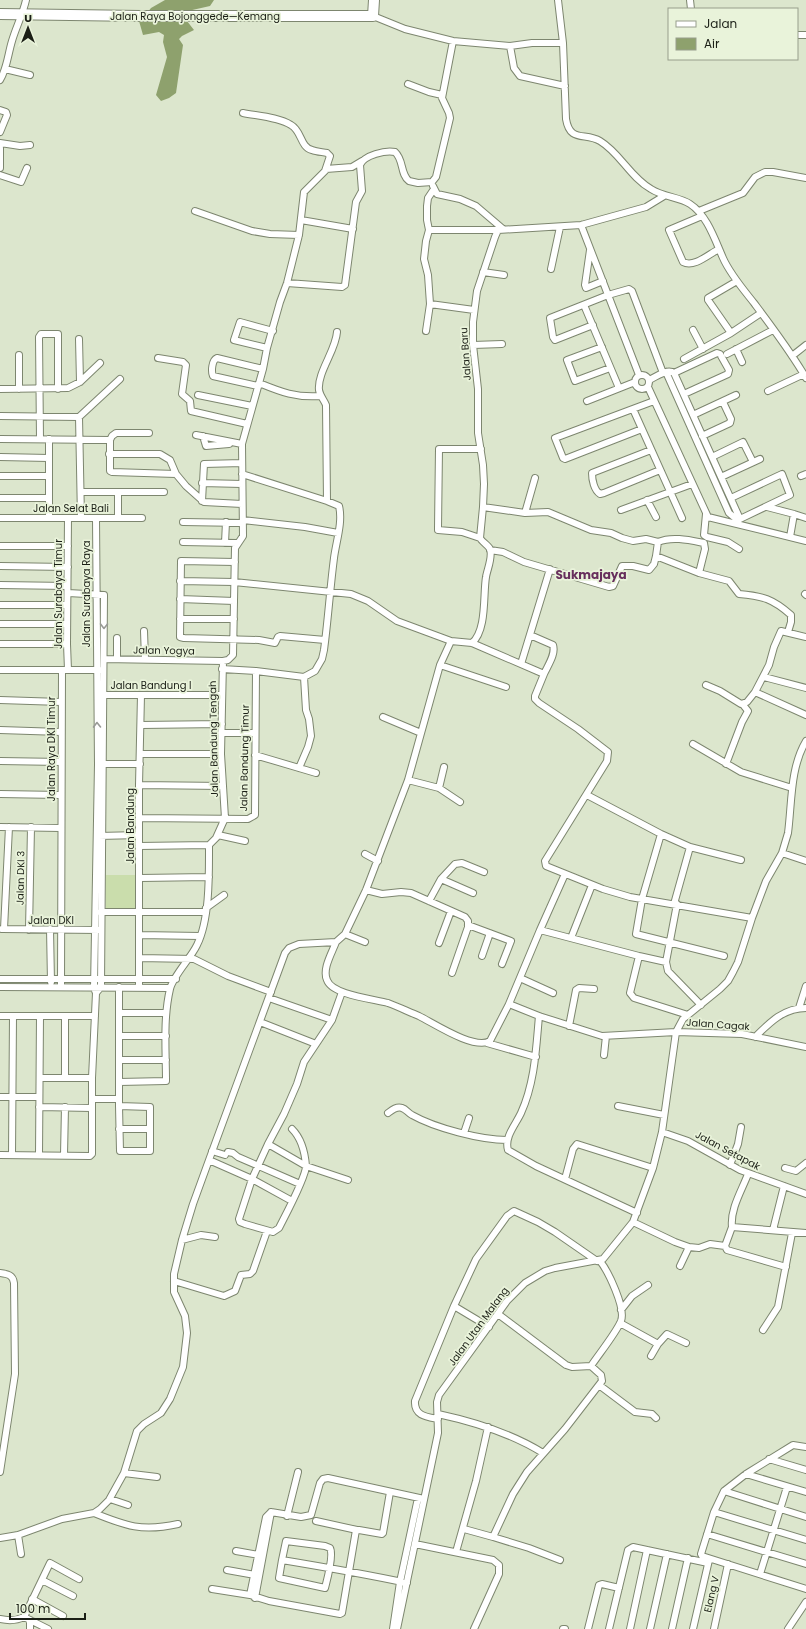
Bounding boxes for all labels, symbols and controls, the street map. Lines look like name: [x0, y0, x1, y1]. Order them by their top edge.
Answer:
north arrow: [8, 8, 48, 48]
legend: [668, 8, 798, 60]
street label: Jalan Raya Bojonggede—Kemang: [110, 9, 280, 24]
text: U: [24, 10, 32, 26]
text: Jalan: [704, 15, 737, 32]
text: Air: [704, 35, 720, 52]
street label: Jalan Baru: [456, 327, 475, 381]
street label: Jalan Selat Bali: [33, 501, 109, 516]
street label: Jalan Surabaya Timur: [51, 539, 66, 649]
street label: Jalan Surabaya Raya: [79, 541, 94, 647]
district label: Sukmajaya: [555, 566, 627, 583]
one-way arrow: [100, 623, 108, 629]
street label: Jalan Yogya: [133, 642, 195, 659]
street label: Jalan Bandung I: [110, 678, 192, 693]
street label: Jalan Bandung Tengah: [205, 681, 222, 797]
street label: Jalan Raya DKI Timur: [44, 696, 59, 801]
street label: Jalan Bandung Timur: [236, 704, 253, 812]
one-way arrow: [93, 722, 101, 728]
street label: Jalan Bandung: [123, 788, 138, 864]
street label: Jalan DKI 3: [13, 851, 28, 905]
street label: Jalan DKI: [28, 913, 74, 928]
street label: Jalan Cagak: [686, 1015, 751, 1034]
street label: Jalan Setapak: [693, 1127, 764, 1174]
street label: Jalan Utan Malang: [445, 1284, 512, 1369]
street label: Elang V: [700, 1574, 723, 1614]
scale bar: [10, 1595, 85, 1621]
text: 100 m: [16, 1600, 50, 1617]

